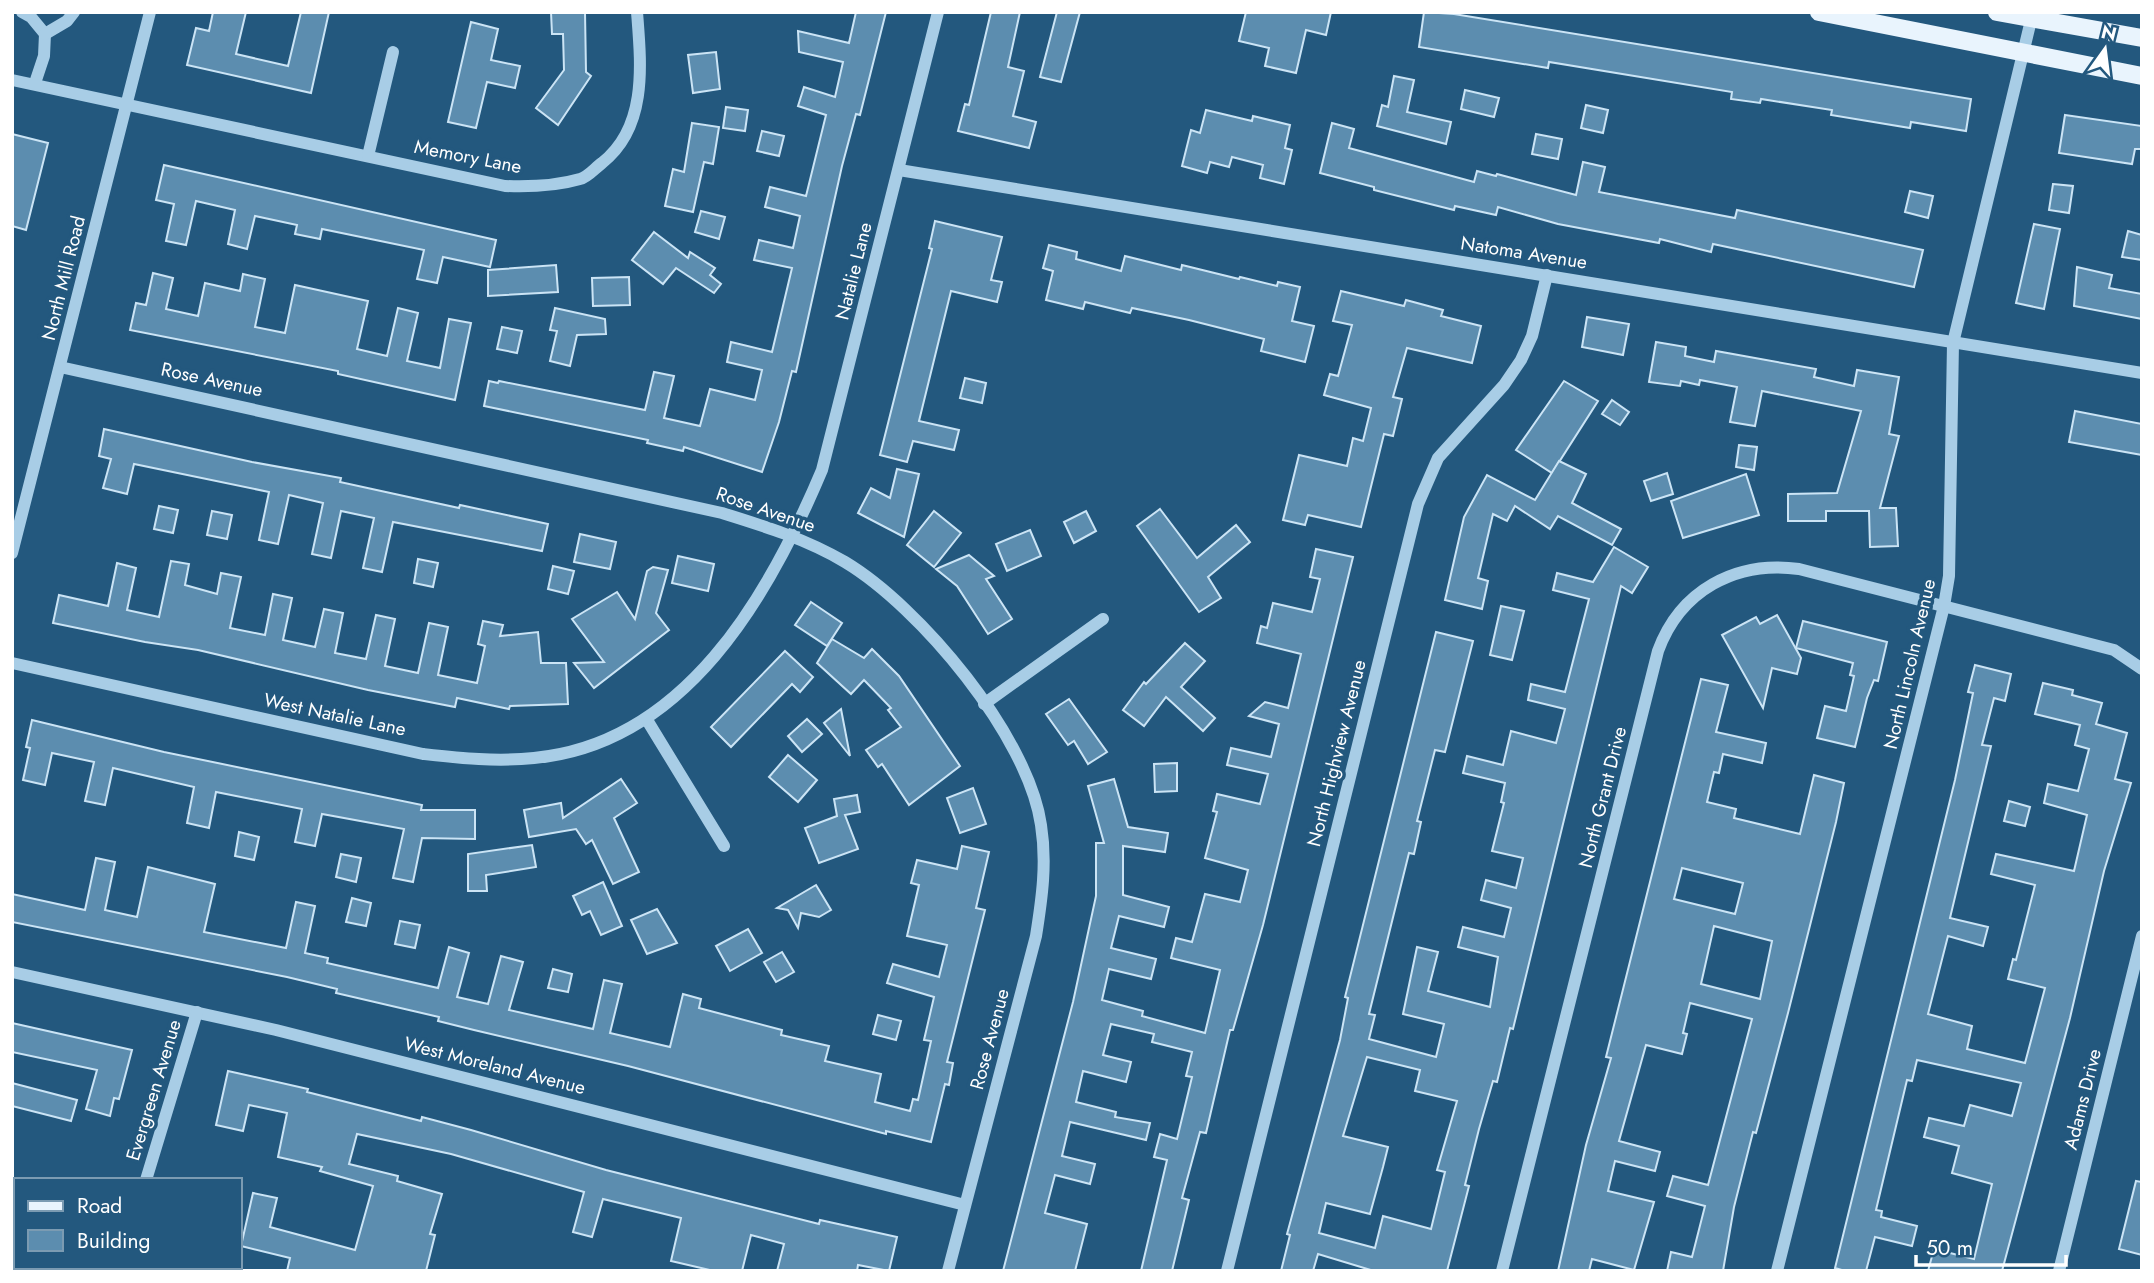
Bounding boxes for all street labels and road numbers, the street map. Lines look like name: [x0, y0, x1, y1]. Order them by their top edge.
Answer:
street label: Memory Lane: [412, 133, 524, 180]
street label: North Mill Road: [35, 213, 92, 343]
street label: Natalie Lane: [828, 219, 879, 323]
street label: Natoma Avenue: [1459, 229, 1589, 276]
street label: Rose Avenue: [159, 356, 265, 403]
street label: Rose Avenue: [713, 480, 819, 539]
street label: North Lincoln Avenue: [1877, 576, 1942, 752]
street label: North Highview Avenue: [1300, 657, 1373, 849]
street label: West Natalie Lane: [261, 686, 409, 743]
street label: North Grant Drive: [1572, 723, 1633, 871]
street label: Rose Avenue: [963, 986, 1016, 1093]
street label: Evergreen Avenue: [119, 1016, 188, 1164]
street label: West Moreland Avenue: [401, 1030, 589, 1101]
street label: Adams Drive: [2057, 1046, 2108, 1152]

